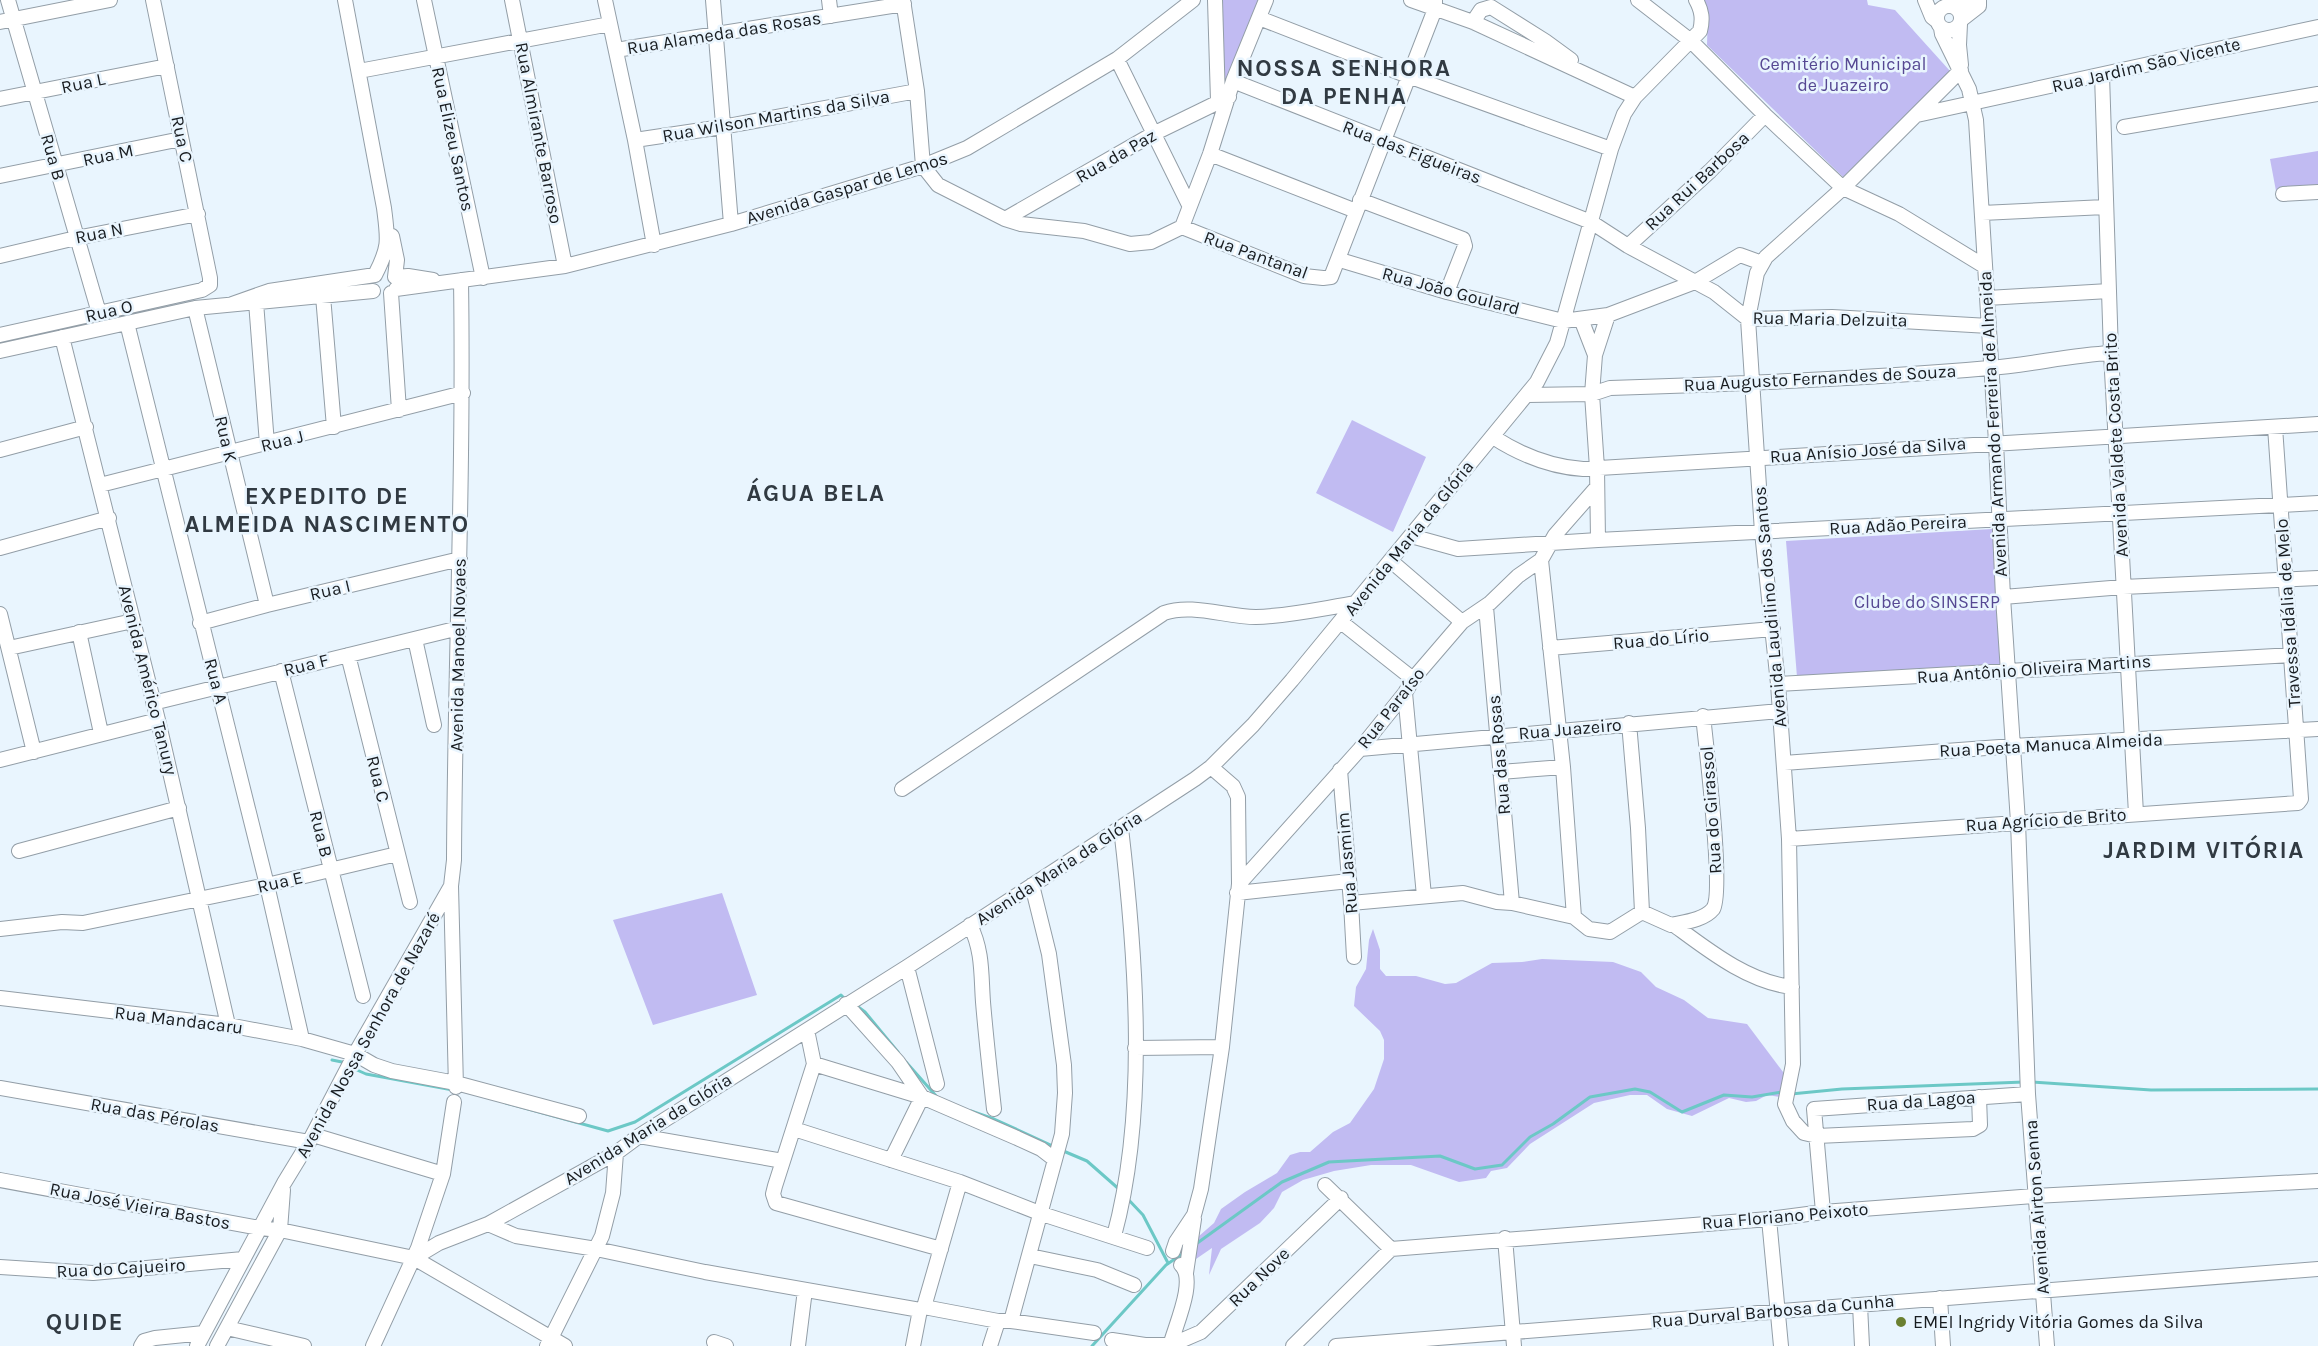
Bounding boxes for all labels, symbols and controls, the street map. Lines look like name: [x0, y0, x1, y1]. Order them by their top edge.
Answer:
street label: Rua Alameda das Rosas: [625, 7, 823, 59]
street label: Rua Jardim São Vicente: [2050, 33, 2242, 97]
street label: Rua Almirante Barroso: [511, 40, 567, 226]
park label: Cemitério Municipal de Juazeiro: [1760, 53, 1926, 96]
district label: NOSSA SENHORA DA PENHA: [1236, 54, 1452, 110]
street label: Rua Elizeu Santos: [427, 65, 479, 213]
street label: Rua L: [59, 67, 108, 98]
street label: Rua Wilson Martins da Silva: [661, 85, 891, 147]
street label: Rua C: [166, 114, 198, 164]
street label: Rua das Figueiras: [1340, 115, 1484, 189]
street label: Rua da Paz: [1072, 124, 1160, 188]
street label: Rua Rui Barbosa: [1640, 127, 1754, 235]
street label: Rua B: [36, 131, 70, 183]
street label: Rua M: [81, 139, 135, 171]
street label: Avenida Gaspar de Lemos: [744, 147, 950, 229]
street label: Rua N: [73, 218, 125, 248]
street label: Rua Pantanal: [1201, 226, 1311, 284]
street label: Rua João Goulard: [1380, 262, 1522, 320]
street label: Avenida Armando Ferreira de Almeida: [1974, 270, 2012, 578]
street label: Rua O: [83, 295, 135, 327]
street label: Rua Maria Delzuita: [1752, 307, 1908, 331]
street label: Avenida Valdete Costa Brito: [2099, 332, 2133, 558]
street label: Rua Augusto Fernandes de Souza: [1683, 360, 1957, 396]
street label: Rua K: [210, 414, 242, 464]
street label: Rua J: [258, 425, 306, 457]
street label: Rua Anísio José da Silva: [1769, 432, 1967, 468]
street label: Avenida Maria da Glória: [1340, 456, 1478, 620]
district label: ÁGUA BELA: [747, 477, 885, 507]
district label: EXPEDITO DE ALMEIDA NASCIMENTO: [184, 482, 470, 538]
street label: Avenida Laudilino dos Santos: [1749, 486, 1791, 728]
street label: Rua Adão Pereira: [1829, 510, 1967, 540]
street label: Travessa Idália de Melo: [2270, 518, 2306, 708]
street label: Avenida Manoel Novaes: [445, 558, 471, 752]
street label: Rua I: [307, 575, 353, 605]
street label: Avenida Américo Tanury: [114, 583, 182, 778]
park label: Clube do SINSERP: [1854, 591, 2000, 613]
street label: Rua do Lírio: [1612, 624, 1710, 654]
street label: Rua F: [281, 649, 331, 681]
street label: Rua Antônio Oliveira Martins: [1916, 650, 2152, 688]
street label: Rua A: [199, 656, 233, 706]
street label: Rua Paraíso: [1352, 663, 1430, 753]
street label: Rua das Rosas: [1483, 694, 1515, 816]
street label: Rua Juazeiro: [1517, 714, 1623, 744]
street label: Rua Poeta Manuca Almeida: [1939, 728, 2163, 762]
street label: Rua do Girassol: [1696, 745, 1726, 875]
street label: Rua C: [362, 753, 394, 805]
street label: Rua Agrício de Brito: [1965, 803, 2127, 837]
street label: Avenida Maria da Glória: [972, 806, 1146, 930]
street label: Rua B: [305, 808, 337, 860]
street label: Rua Jasmim: [1332, 811, 1362, 915]
district label: JARDIM VITÓRIA: [2103, 835, 2305, 864]
street label: Rua E: [255, 866, 305, 898]
street label: Avenida Nossa Senhora de Nazaré: [291, 908, 445, 1162]
street label: Rua Mandacaru: [113, 1001, 245, 1039]
street label: Avenida Maria da Glória: [560, 1068, 736, 1190]
street label: Rua da Lagoa: [1866, 1086, 1976, 1116]
street label: Rua das Pérolas: [89, 1093, 221, 1137]
street label: Avenida Airton Senna: [2020, 1119, 2054, 1295]
street label: Rua José Vieira Bastos: [48, 1178, 232, 1234]
street label: Rua Floriano Peixoto: [1701, 1198, 1869, 1234]
street label: Rua Nove: [1224, 1243, 1294, 1311]
street label: Rua do Cajueiro: [56, 1254, 186, 1282]
street label: Rua Durval Barbosa da Cunha: [1651, 1289, 1895, 1333]
district label: QUIDE: [46, 1308, 124, 1336]
place label: EMEI lngridy Vitória Gomes da Silva: [1913, 1311, 2204, 1333]
marker: EMEI lngridy Vitória Gomes da Silva: [1894, 1315, 1908, 1329]

